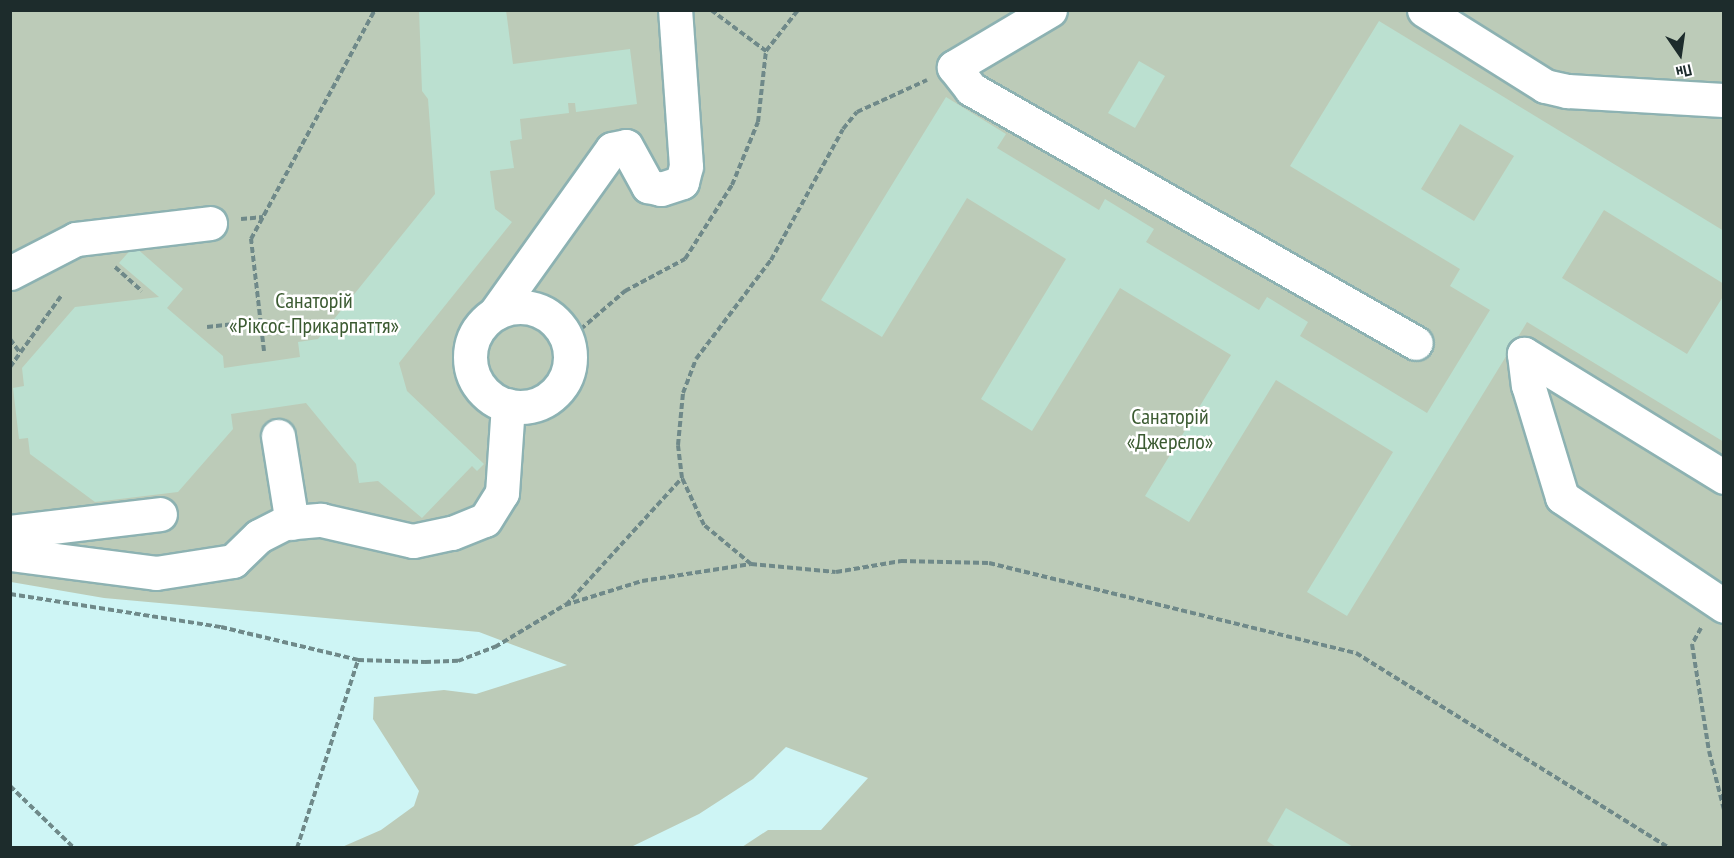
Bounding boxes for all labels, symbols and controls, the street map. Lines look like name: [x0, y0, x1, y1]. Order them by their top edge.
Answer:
north arrow: [1650, 24, 1710, 84]
text: Пн: [1674, 60, 1694, 83]
park label: Санаторій «Ріксос-Прикарпаття»: [229, 287, 399, 338]
park label: Санаторій «Джерело»: [1127, 403, 1213, 454]

